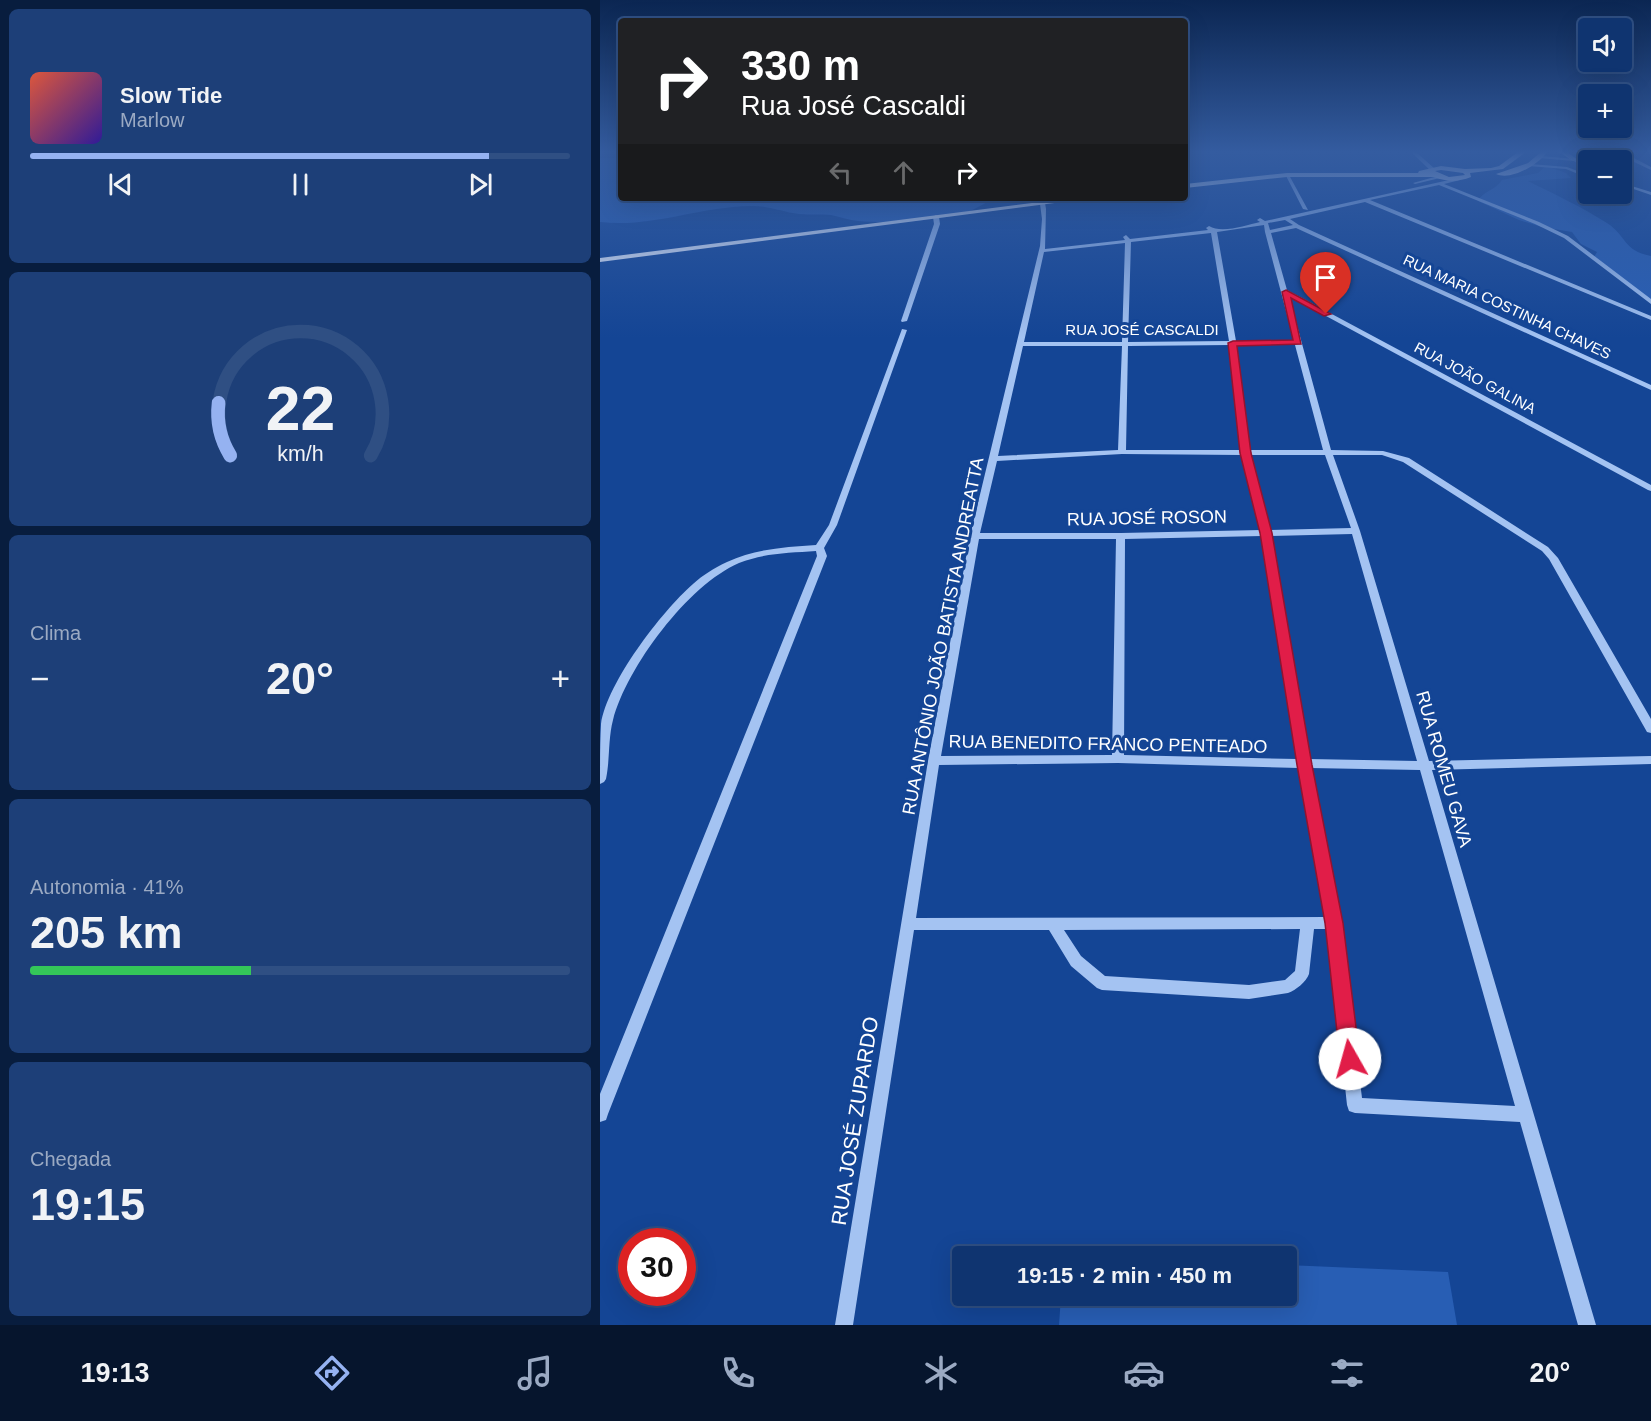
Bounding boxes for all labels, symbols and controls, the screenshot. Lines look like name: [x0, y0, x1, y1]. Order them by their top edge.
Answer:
map controls: [1578, 18, 1632, 204]
button: sound: [1578, 18, 1632, 72]
icon: right: [642, 42, 720, 120]
text: 330 m: [741, 42, 860, 89]
text: Slow Tide: [120, 83, 222, 108]
button: +: [1578, 84, 1632, 138]
text: Rua José Cascaldi: [741, 91, 966, 121]
text: Marlow: [120, 109, 184, 131]
button: −: [1578, 150, 1632, 204]
icon: left: [824, 156, 857, 189]
icon: ahead: [887, 156, 920, 189]
icon: right: [950, 156, 983, 189]
icon: previous: [104, 168, 137, 201]
icon: pause: [284, 168, 317, 201]
icon: next: [464, 168, 497, 201]
street label: RUA MARIA COSTINHA CHAVES: [1401, 251, 1614, 362]
pin: [1300, 252, 1351, 314]
icon: arrive: [1309, 261, 1342, 294]
street label: RUA JOSÉ CASCALDI: [1065, 321, 1219, 338]
street label: RUA JOÃO GALINA: [1412, 338, 1539, 417]
text: 22: [265, 374, 335, 443]
text: km/h: [277, 443, 323, 467]
street label: RUA ANTÔNIO JOÃO BATISTA ANDREATTA: [898, 455, 988, 816]
street label: RUA JOSÉ ROSON: [1067, 507, 1227, 529]
text: Clima: [30, 622, 81, 644]
text: 20°: [266, 653, 334, 704]
text: −: [30, 660, 49, 697]
text: +: [551, 660, 570, 697]
street label: RUA ROMEU GAVA: [1412, 689, 1476, 849]
street label: RUA BENEDITO FRANCO PENTEADO: [948, 731, 1268, 757]
text: Autonomia · 41%: [30, 876, 183, 898]
text: 205 km: [30, 907, 183, 958]
street label: RUA JOSÉ ZUPARDO: [827, 1015, 882, 1227]
position arrow: [1318, 1027, 1382, 1091]
text: Chegada: [30, 1148, 111, 1170]
text: 19:15: [30, 1179, 145, 1230]
speed limit sign: 30: [618, 1228, 696, 1306]
text: 19:15 · 2 min · 450 m: [1017, 1263, 1232, 1288]
icon: directions: [311, 1352, 353, 1394]
icon: music: [514, 1352, 556, 1394]
icon: phone: [717, 1352, 759, 1394]
icon: climate: [920, 1352, 962, 1394]
icon: car: [1123, 1352, 1165, 1394]
icon: filters: [1326, 1352, 1368, 1394]
text: 19:13: [81, 1358, 150, 1388]
text: 20°: [1530, 1358, 1570, 1388]

